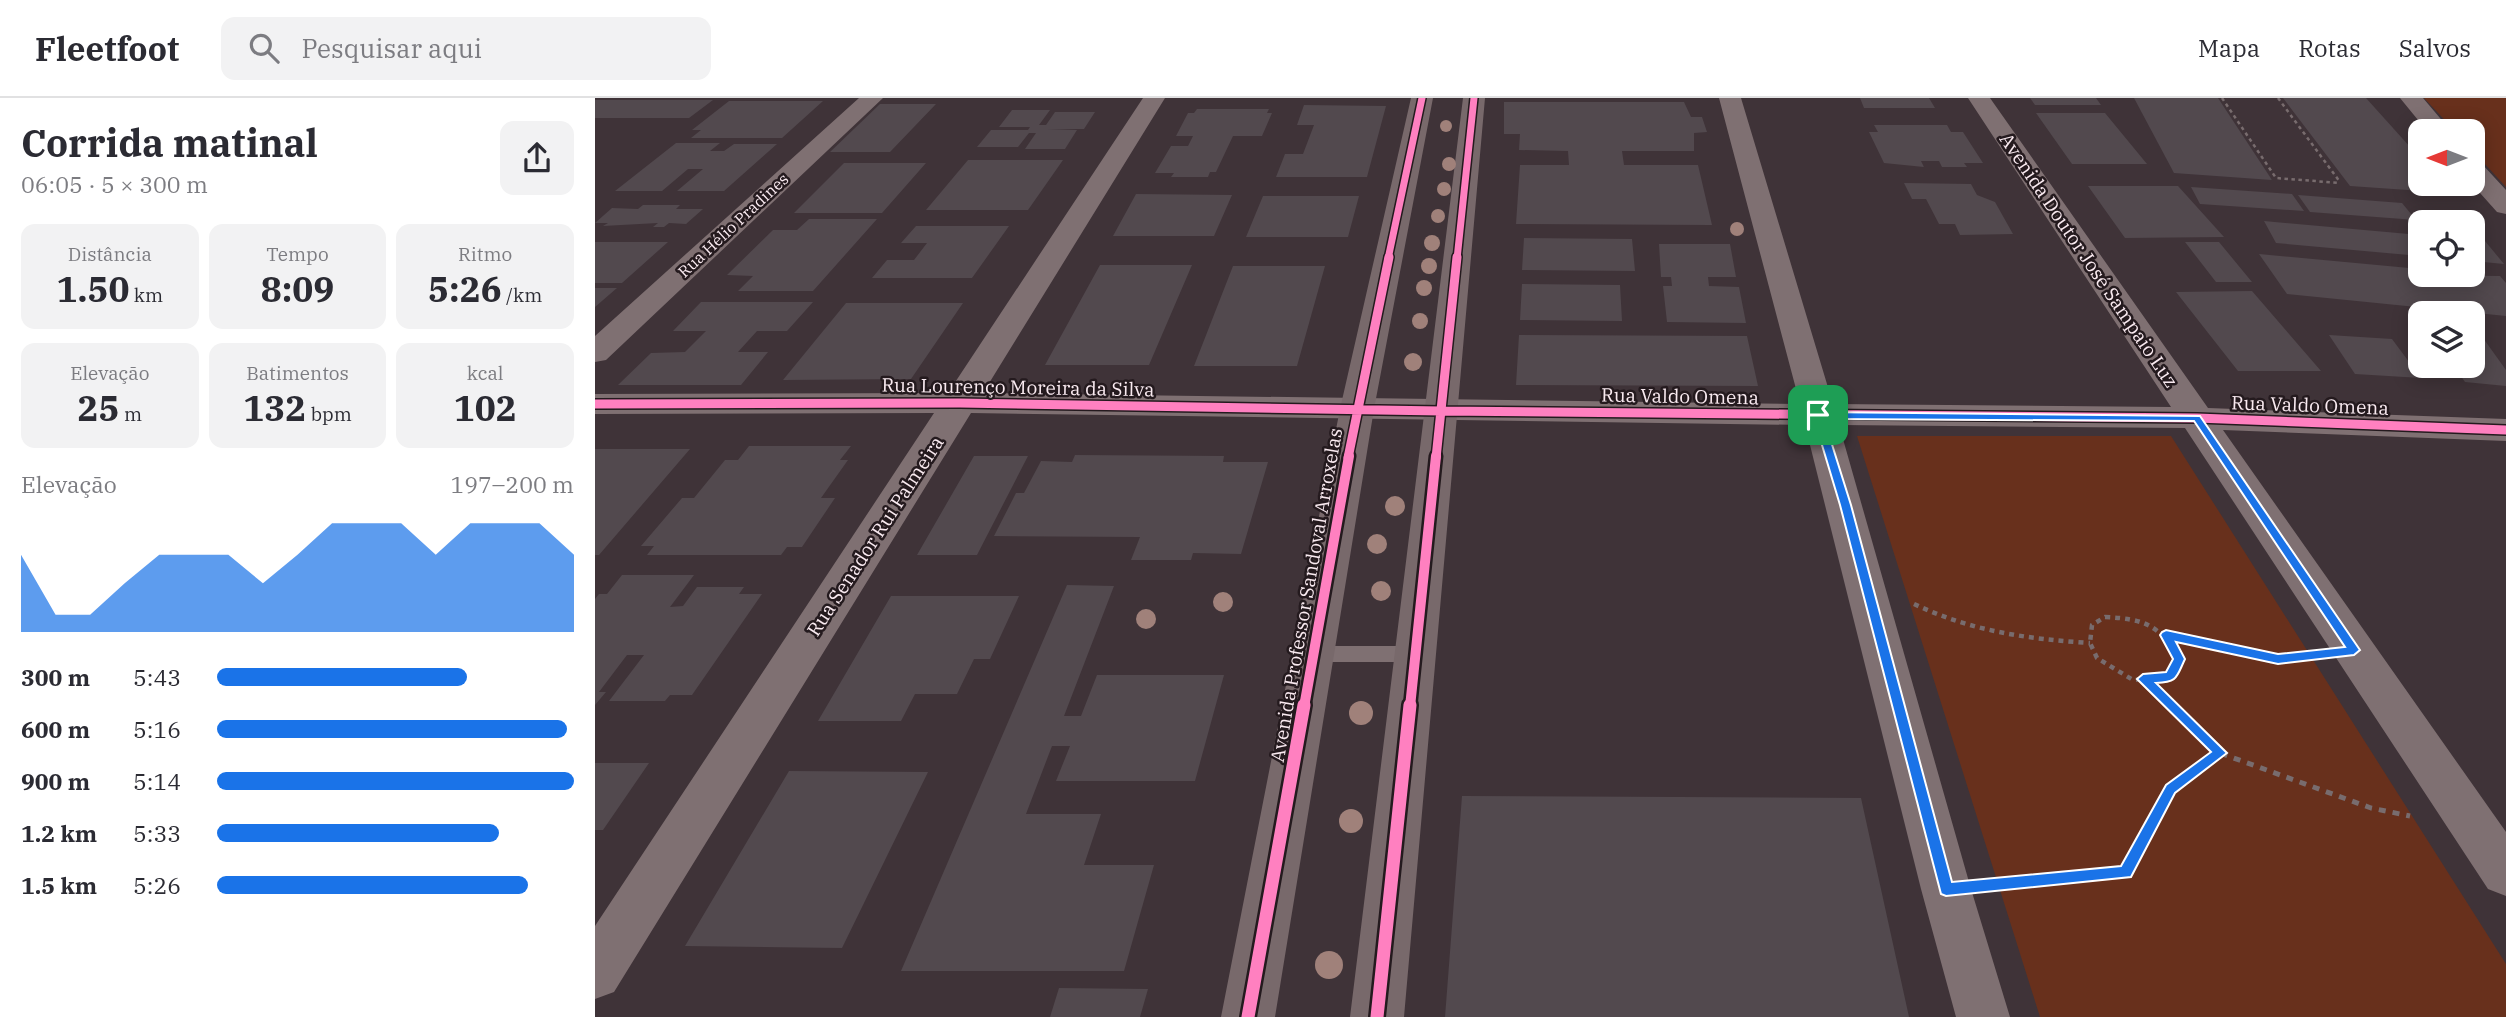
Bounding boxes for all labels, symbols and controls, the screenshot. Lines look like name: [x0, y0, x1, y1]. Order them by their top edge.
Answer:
search box: [221, 17, 711, 80]
text: Fleetfoot: [35, 27, 179, 70]
icon: search: [245, 29, 283, 67]
text: Pesquisar aqui: [301, 31, 482, 65]
text: Mapa: [2198, 32, 2260, 64]
text: Rotas: [2298, 32, 2361, 64]
text: Salvos: [2399, 32, 2471, 64]
text: Corrida matinal: [21, 118, 318, 167]
north arrow: [2408, 119, 2485, 196]
map controls: [2408, 119, 2485, 378]
button: share: [500, 121, 574, 195]
street label: Avenida Doutor José Sampaio Luz: [1995, 128, 2183, 392]
text: 06:05 · 5 × 300 m: [21, 169, 208, 199]
street label: Rua Hélio Pradines: [674, 169, 792, 281]
button: locate: [2408, 210, 2485, 287]
text: Distância: [68, 242, 152, 266]
text: Tempo: [266, 242, 329, 266]
text: Ritmo: [458, 242, 512, 266]
text: 1.50: [57, 266, 129, 312]
text: 8:09: [261, 266, 334, 312]
text: 5:26: [428, 266, 502, 312]
text: km: [129, 283, 163, 307]
text: /km: [502, 283, 542, 307]
button: layers: [2408, 301, 2485, 378]
text: Elevação: [70, 361, 149, 385]
text: Batimentos: [246, 361, 349, 385]
text: kcal: [467, 361, 503, 385]
street label: Rua Lourenço Moreira da Silva: [881, 373, 1155, 401]
street label: Rua Valdo Omena: [1601, 383, 1759, 409]
text: 25: [78, 385, 120, 431]
text: 132: [243, 385, 306, 431]
text: 102: [454, 385, 517, 431]
pin: [1788, 385, 1848, 445]
street label: Rua Valdo Omena: [2231, 390, 2389, 420]
icon: arrive: [1799, 396, 1837, 434]
text: m: [120, 402, 142, 426]
text: bpm: [306, 402, 352, 426]
street label: Avenida Professor Sandoval Arroxelas: [1265, 426, 1347, 764]
street label: Rua Senador Rui Palmeira: [801, 431, 949, 641]
text: Elevação: [21, 469, 117, 499]
text: 197–200 m: [450, 469, 574, 499]
text: 300 m: [21, 662, 90, 692]
text: 5:43: [133, 662, 181, 692]
text: 600 m: [21, 714, 90, 744]
text: 5:16: [133, 714, 181, 744]
text: 900 m: [21, 766, 90, 796]
text: 5:14: [133, 766, 181, 796]
text: 1.2 km: [21, 818, 97, 848]
text: 5:33: [133, 818, 181, 848]
text: 1.5 km: [21, 870, 97, 900]
text: 5:26: [133, 870, 181, 900]

